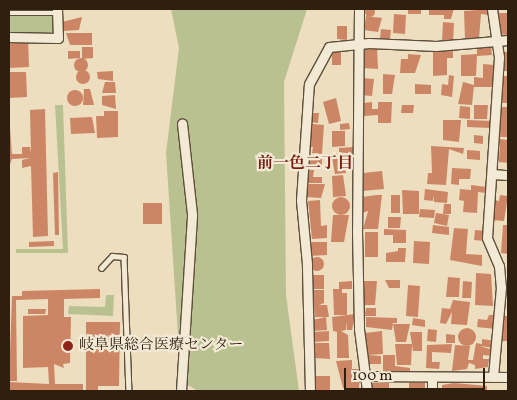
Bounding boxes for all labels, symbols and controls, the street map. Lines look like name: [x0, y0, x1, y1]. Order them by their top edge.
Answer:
district label: 前一色二丁目: [257, 154, 353, 174]
place label: 岐阜県総合医療センター: [79, 337, 244, 355]
marker: 岐阜県総合医療センター: [61, 339, 75, 353]
scale bar: [347, 358, 488, 390]
text: 100 m: [352, 366, 392, 387]

